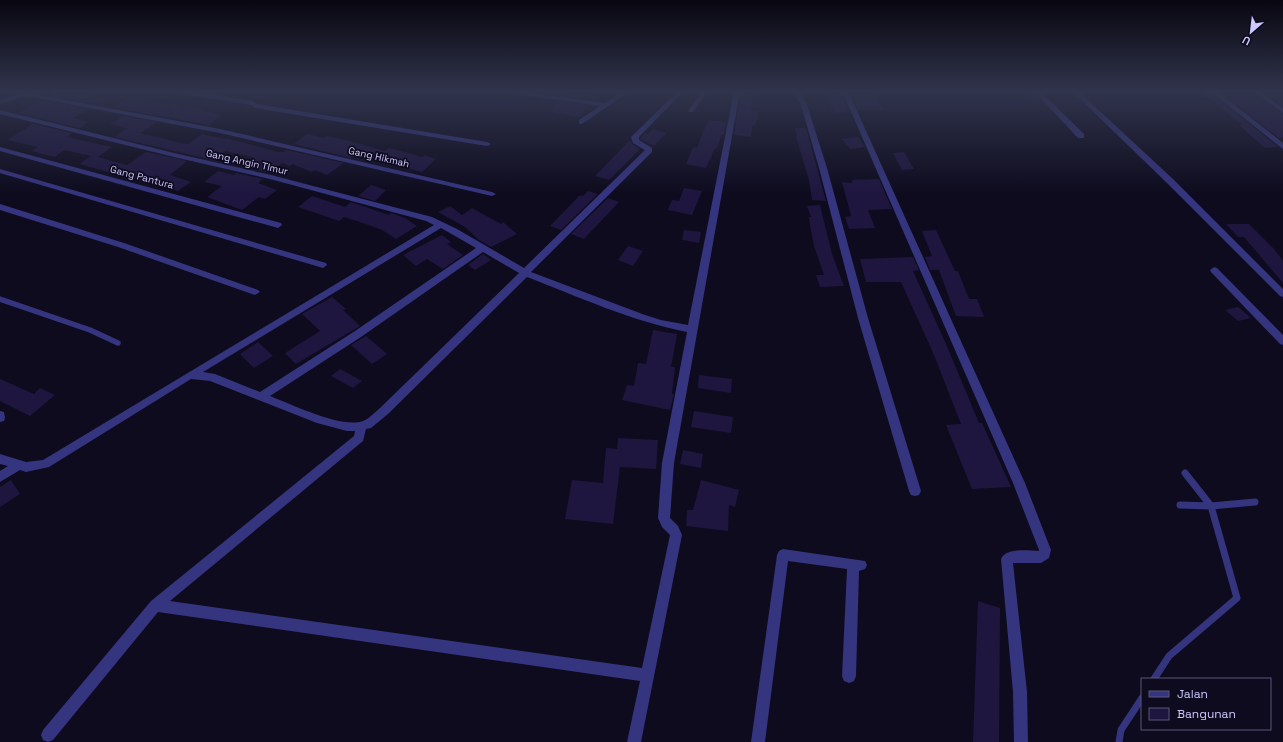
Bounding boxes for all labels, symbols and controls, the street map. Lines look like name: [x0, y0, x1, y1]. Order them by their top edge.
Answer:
north arrow: [1231, 12, 1271, 52]
text: U: [1240, 33, 1253, 49]
street label: Gang Hikmah: [347, 144, 411, 170]
street label: Gang Angin TImur: [205, 146, 290, 178]
street label: Gang Pantura: [109, 162, 175, 192]
legend: [1141, 678, 1271, 730]
text: Jalan: [1177, 686, 1208, 702]
text: Bangunan: [1177, 706, 1236, 722]

